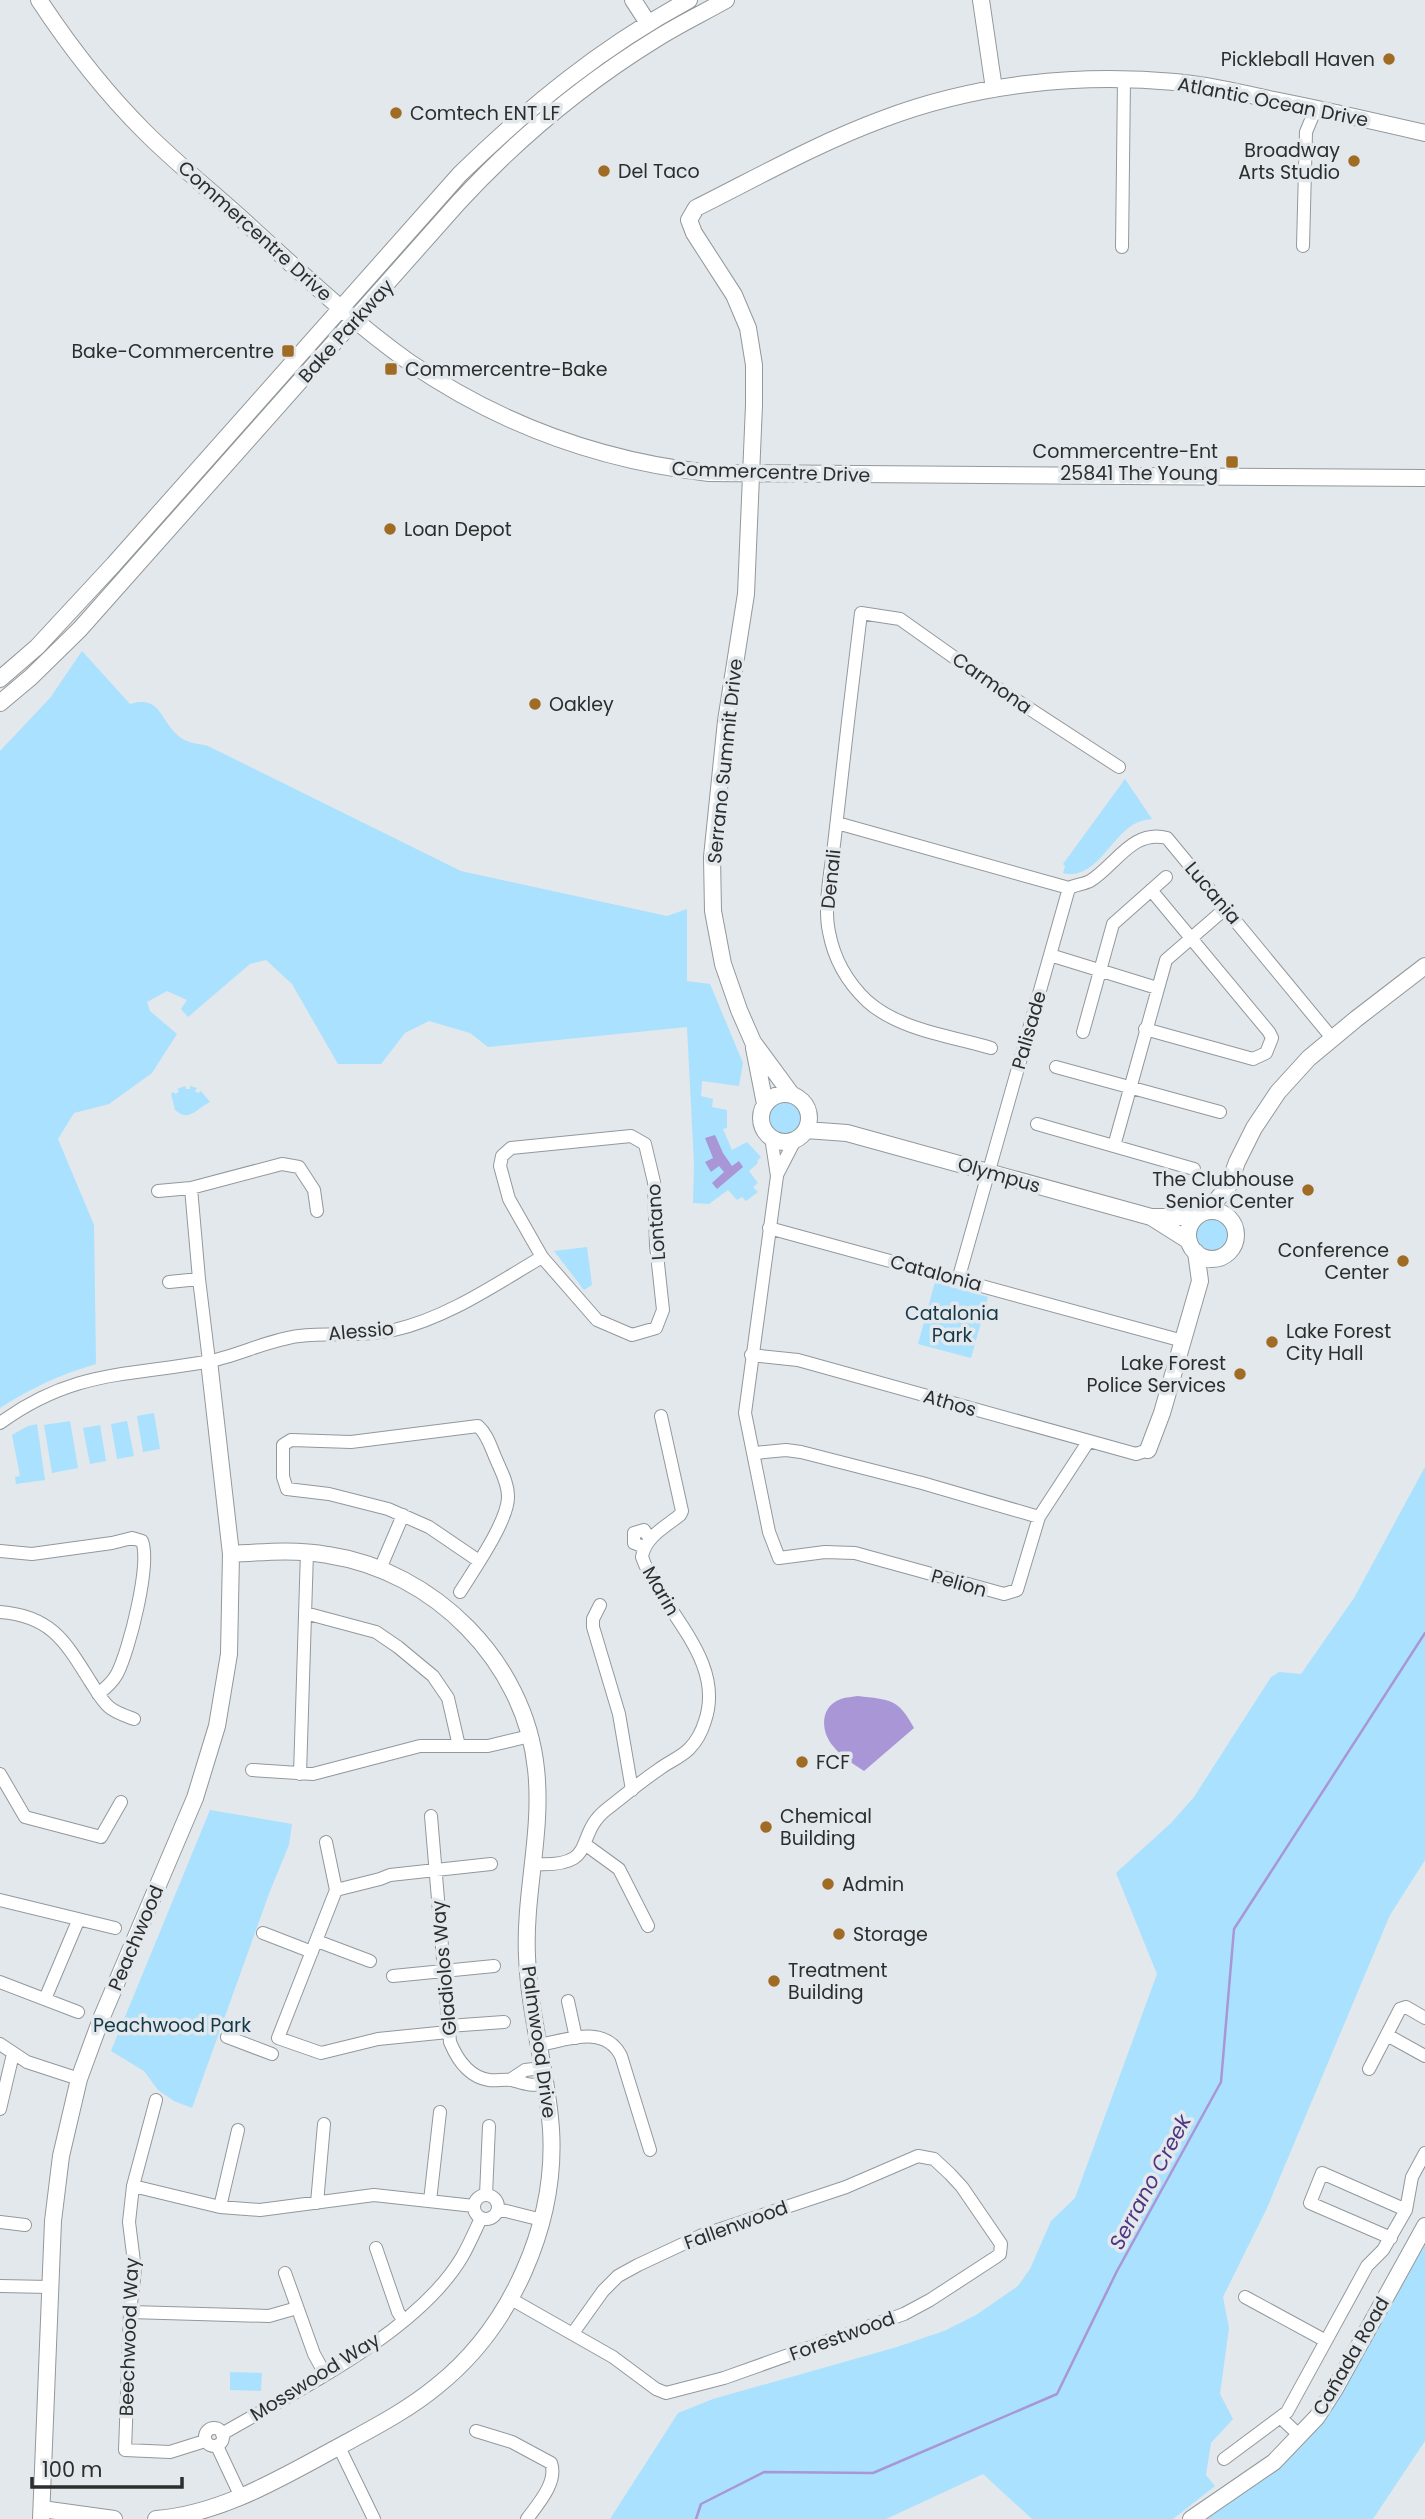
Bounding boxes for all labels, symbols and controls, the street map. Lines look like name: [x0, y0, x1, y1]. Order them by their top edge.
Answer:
place label: Pickleball Haven: [1221, 46, 1375, 73]
marker: Pickleball Haven: [1381, 51, 1397, 67]
street label: Atlantic Ocean Drive: [1175, 70, 1371, 134]
place label: Comtech ENT LF: [410, 100, 560, 127]
marker: Comtech ENT LF: [388, 105, 404, 121]
place label: Broadway Arts Studio: [1238, 137, 1340, 186]
marker: Broadway Arts Studio: [1346, 153, 1362, 169]
street label: Commercentre Drive: [172, 154, 338, 308]
place label: Del Taco: [618, 158, 700, 185]
marker: Del Taco: [596, 163, 612, 179]
street label: Bake Parkway: [292, 273, 400, 389]
place label: Bake-Commercentre: [71, 338, 274, 365]
marker: Bake-Commercentre: [280, 343, 296, 359]
place label: Commercentre-Bake: [405, 356, 608, 383]
marker: Commercentre-Bake: [383, 361, 399, 377]
place label: Commercentre-Ent 25841 The Young: [1033, 438, 1218, 487]
marker: Commercentre-Ent 25841 The Young: [1224, 454, 1240, 470]
street label: Commercentre Drive: [671, 455, 871, 489]
place label: Loan Depot: [404, 516, 512, 543]
marker: Loan Depot: [382, 521, 398, 537]
street label: Carmona: [947, 646, 1037, 720]
street label: Serrano Summit Drive: [701, 657, 749, 865]
place label: Oakley: [549, 691, 614, 718]
marker: Oakley: [527, 696, 543, 712]
street label: Denali: [814, 848, 848, 910]
street label: Lucania: [1179, 856, 1247, 930]
street label: Palisade: [1005, 988, 1053, 1072]
street label: Olympus: [955, 1150, 1043, 1200]
place label: The Clubhouse Senior Center: [1152, 1166, 1294, 1215]
marker: The Clubhouse Senior Center: [1300, 1182, 1316, 1198]
street label: Lontano: [640, 1183, 672, 1261]
place label: Conference Center: [1278, 1237, 1389, 1286]
street label: Catalonia: [887, 1248, 985, 1298]
marker: Conference Center: [1395, 1253, 1411, 1269]
park label: Catalonia Park: [905, 1300, 999, 1349]
street label: Alessio: [327, 1315, 395, 1347]
place label: Lake Forest City Hall: [1286, 1318, 1391, 1367]
marker: Lake Forest City Hall: [1264, 1334, 1280, 1350]
place label: Lake Forest Police Services: [1087, 1350, 1226, 1399]
marker: Lake Forest Police Services: [1232, 1366, 1248, 1382]
street label: Athos: [920, 1383, 980, 1423]
street label: Marin: [636, 1561, 686, 1621]
street label: Pelion: [928, 1562, 990, 1604]
place label: FCF: [816, 1749, 850, 1776]
marker: FCF: [794, 1754, 810, 1770]
place label: Chemical Building: [780, 1803, 872, 1852]
marker: Chemical Building: [758, 1819, 774, 1835]
place label: Admin: [842, 1871, 904, 1898]
marker: Admin: [820, 1876, 836, 1892]
street label: Peachwood: [102, 1881, 170, 1995]
street label: Gladiolos Way: [425, 1899, 463, 2037]
place label: Storage: [853, 1921, 928, 1948]
marker: Storage: [831, 1926, 847, 1942]
place label: Treatment Building: [788, 1957, 887, 2006]
street label: Palmwood Drive: [515, 1964, 563, 2120]
marker: Treatment Building: [766, 1973, 782, 1989]
park label: Peachwood Park: [93, 2012, 251, 2039]
water label: Serrano Creek: [1102, 2108, 1198, 2255]
street label: Fallenwood: [680, 2194, 792, 2256]
street label: Beechwood Way: [113, 2257, 145, 2417]
street label: Cañada Road: [1306, 2292, 1396, 2420]
street label: Forestwood: [786, 2304, 898, 2368]
street label: Mosswood Way: [245, 2326, 385, 2428]
scale bar: [32, 2446, 182, 2490]
text: 100 m: [42, 2455, 102, 2484]

